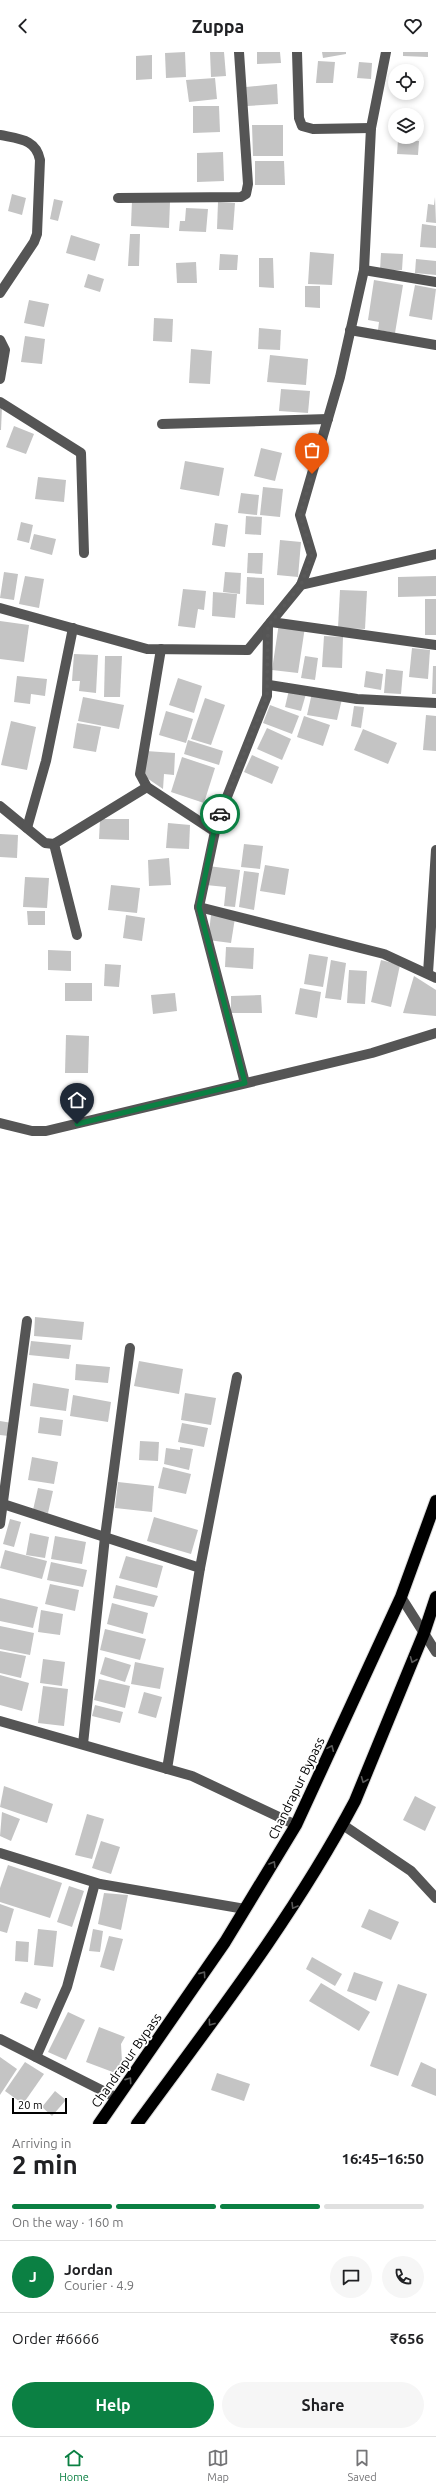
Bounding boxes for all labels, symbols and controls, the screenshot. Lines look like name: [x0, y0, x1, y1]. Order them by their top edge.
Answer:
icon: back: [12, 15, 34, 37]
icon: heart: [402, 15, 424, 37]
text: Zuppa: [192, 16, 244, 36]
map controls: [388, 64, 424, 144]
button: locate: [388, 64, 424, 100]
button: layers: [388, 108, 424, 144]
pin: [295, 433, 329, 474]
icon: bag: [301, 439, 323, 461]
courier: [200, 794, 240, 834]
icon: car: [209, 803, 231, 825]
pin: [60, 1083, 94, 1124]
icon: home: [66, 1089, 88, 1111]
one-way arrow: [409, 1656, 417, 1663]
street label: Chandrapur Bypass: [265, 1734, 327, 1841]
one-way arrow: [326, 1745, 334, 1752]
one-way arrow: [360, 1777, 368, 1784]
one-way arrow: [268, 1861, 275, 1868]
one-way arrow: [292, 1902, 299, 1909]
one-way arrow: [198, 1971, 205, 1978]
street label: Chandrapur Bypass: [88, 2010, 164, 2110]
one-way arrow: [209, 2019, 216, 2026]
one-way arrow: [124, 2078, 131, 2085]
scale bar: [12, 2096, 67, 2115]
text: 20 m: [18, 2099, 42, 2111]
text: Arriving in: [12, 2136, 71, 2150]
text: 2 min: [12, 2150, 78, 2179]
text: 16:45–16:50: [341, 2150, 424, 2167]
text: On the way · 160 m: [12, 2215, 124, 2229]
button: chat: [330, 2256, 372, 2298]
button: phone: [382, 2256, 424, 2298]
text: Jordan: [64, 2261, 113, 2278]
text: J: [29, 2268, 37, 2285]
text: Courier · 4.9: [64, 2278, 134, 2292]
text: Order #6666: [12, 2330, 99, 2347]
text: ₹656: [390, 2330, 424, 2347]
button: Help: [12, 2382, 214, 2428]
button: Share: [222, 2382, 424, 2428]
tab: Home: [59, 2447, 89, 2483]
tab: Map: [207, 2447, 229, 2483]
tab: Saved: [348, 2447, 377, 2483]

